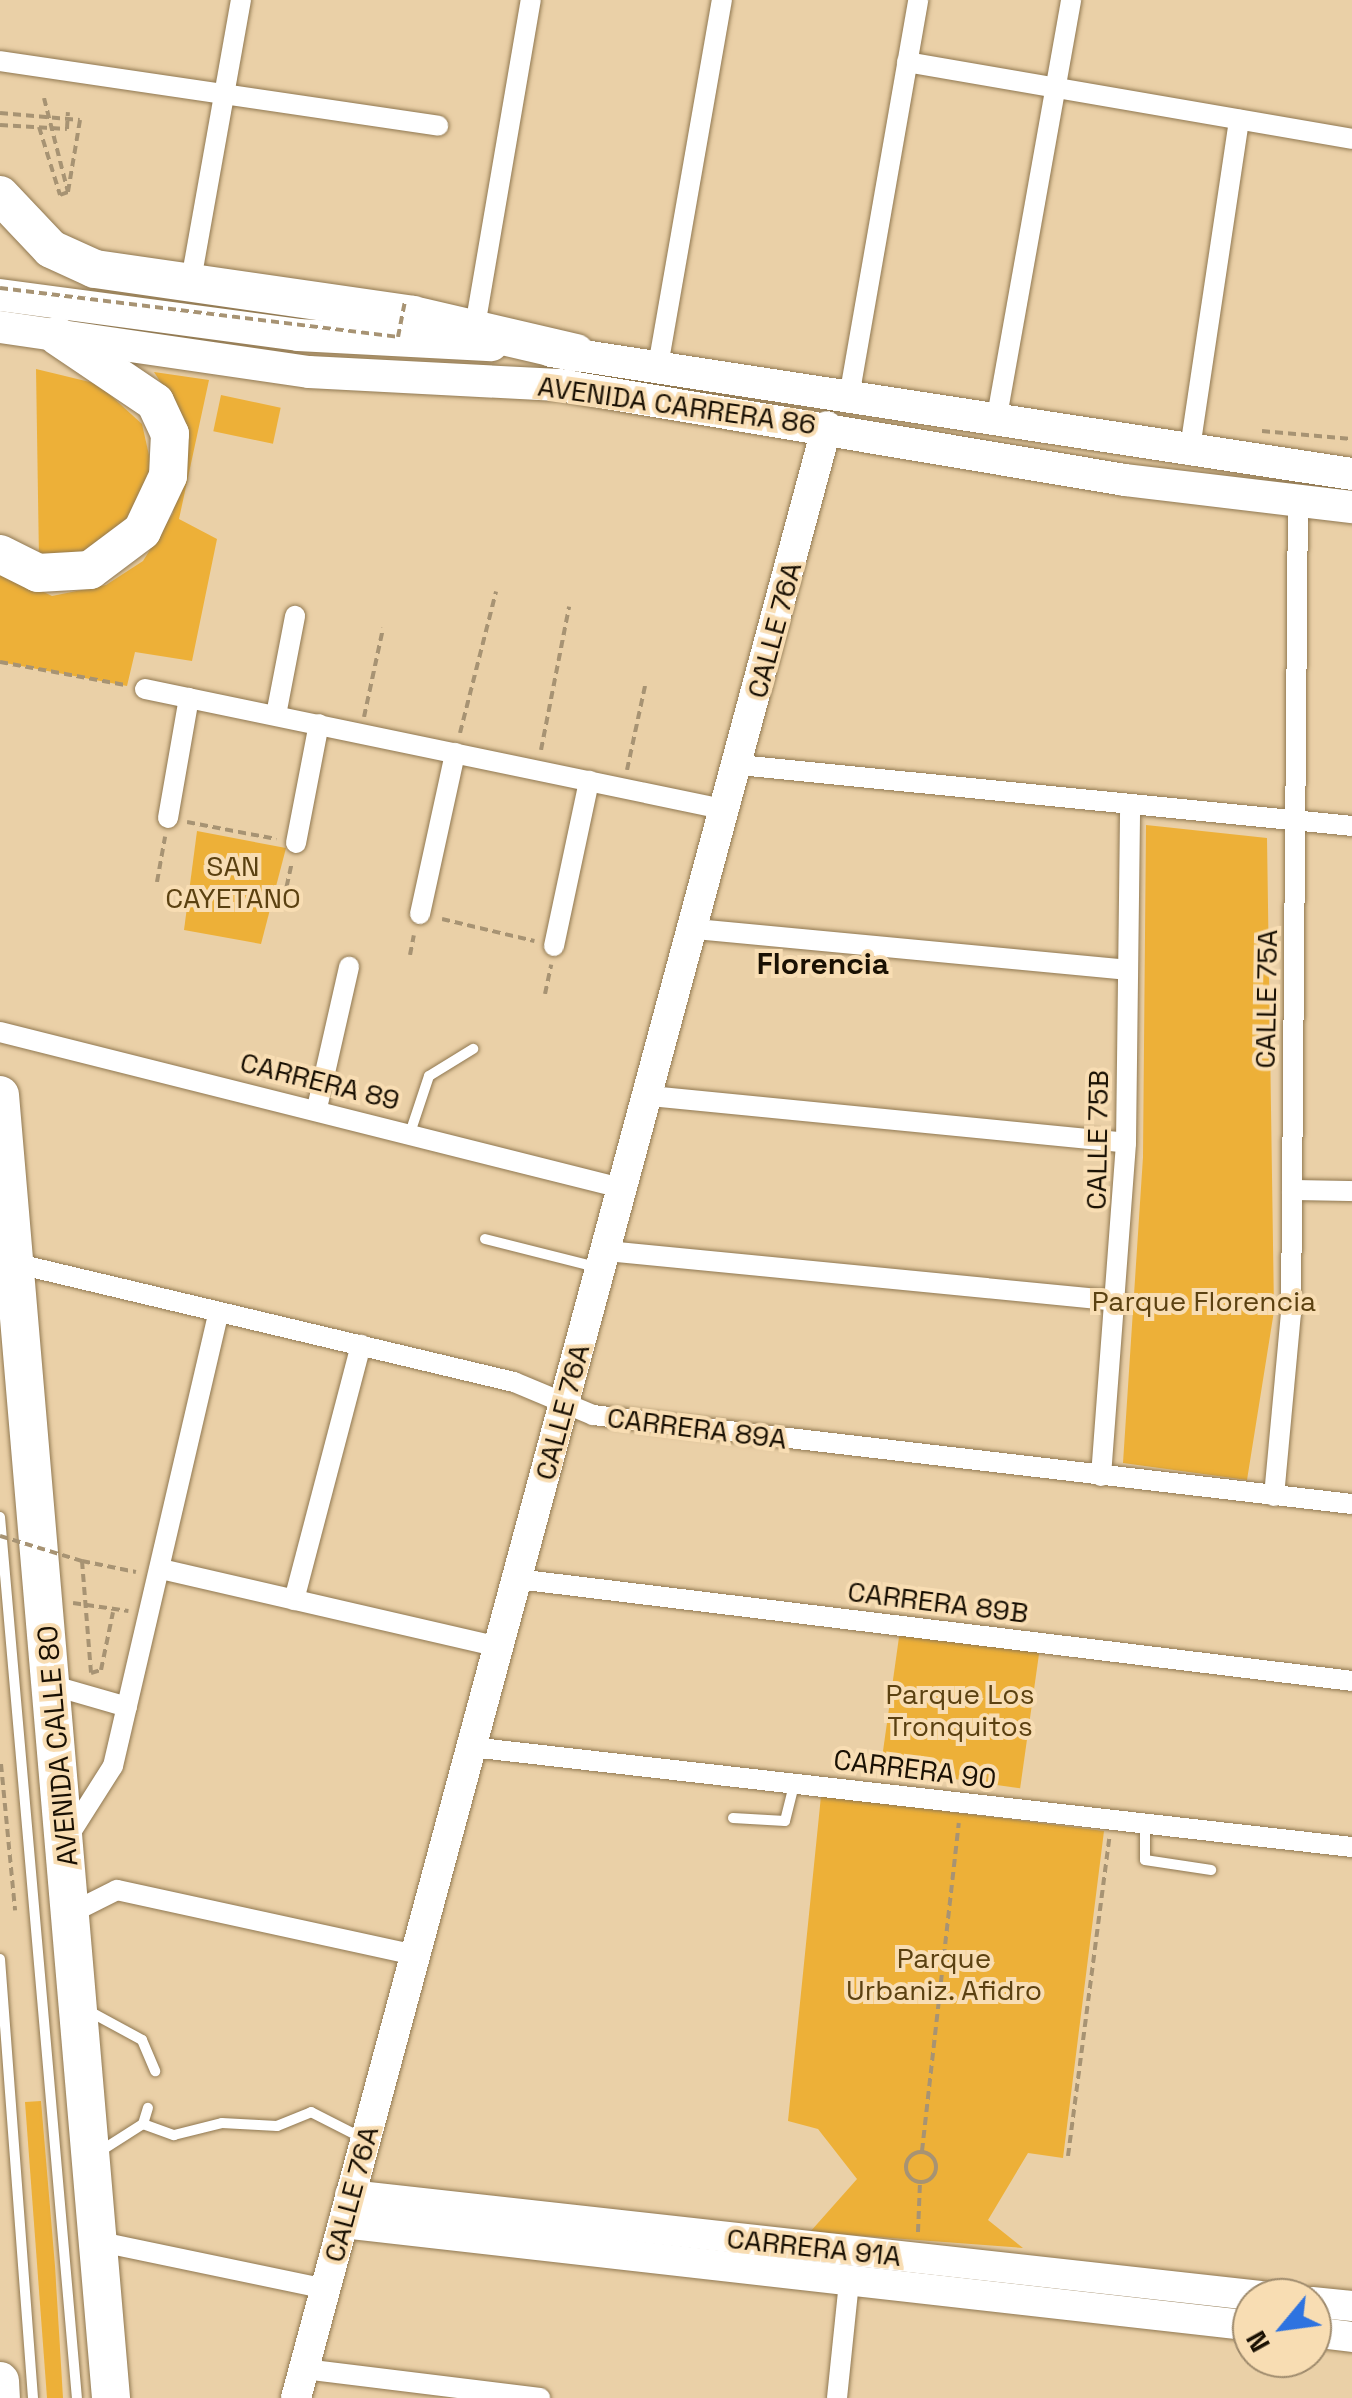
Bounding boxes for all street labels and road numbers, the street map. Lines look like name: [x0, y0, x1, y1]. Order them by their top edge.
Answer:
street label: AVENIDA CARRERA 86: [535, 369, 819, 441]
street label: CALLE 76A: [740, 558, 808, 702]
street label: CALLE 75A: [1248, 929, 1284, 1069]
street label: CARRERA 89: [237, 1045, 403, 1117]
street label: CALLE 75B: [1079, 1070, 1115, 1210]
street label: CALLE 76A: [528, 1340, 596, 1484]
street label: CARRERA 89A: [605, 1400, 789, 1456]
street label: CARRERA 89B: [846, 1574, 1030, 1630]
street label: AVENIDA CALLE 80: [30, 1624, 84, 1868]
street label: CARRERA 90: [832, 1742, 998, 1796]
street label: CALLE 76A: [317, 2122, 385, 2266]
street label: CARRERA 91A: [725, 2221, 903, 2273]

